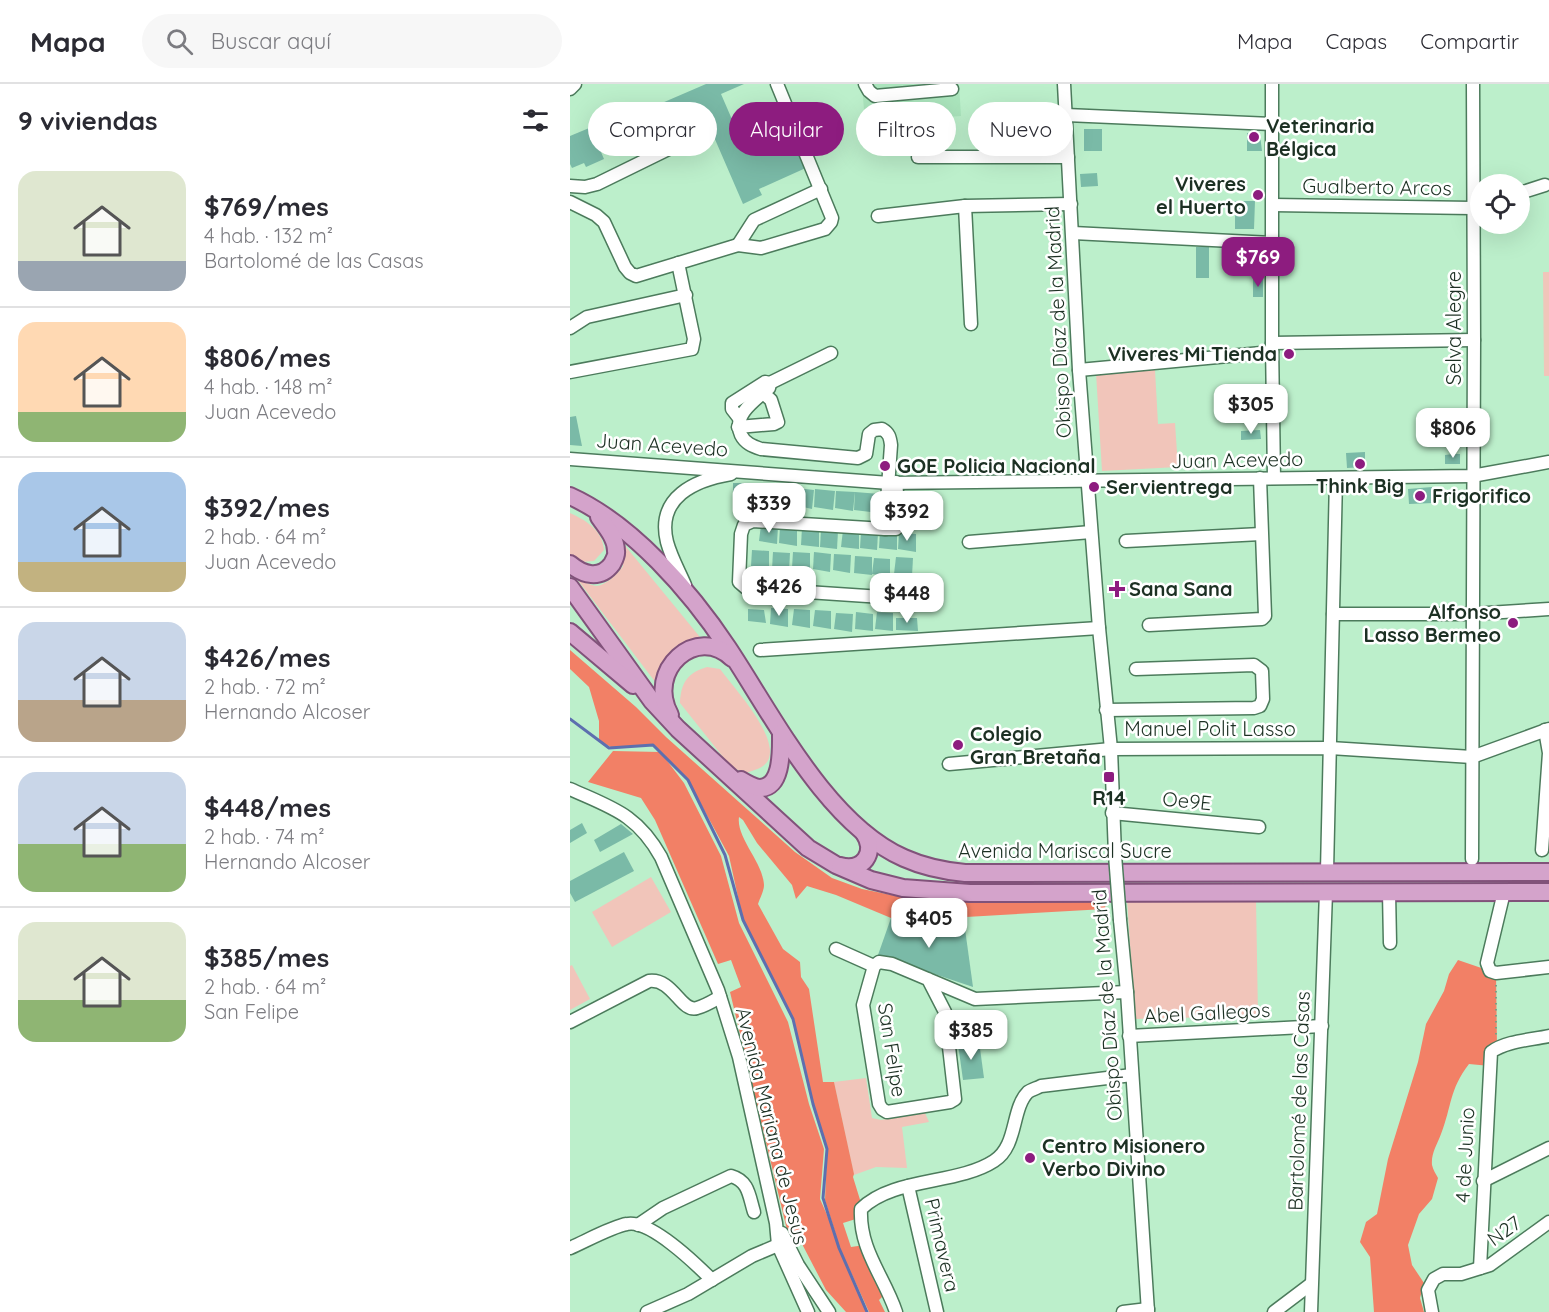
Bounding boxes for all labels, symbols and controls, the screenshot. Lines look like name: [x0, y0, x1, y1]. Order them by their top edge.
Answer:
search box: [142, 14, 562, 68]
text: Mapa: [30, 24, 106, 59]
icon: search: [163, 25, 196, 58]
text: Buscar aquí: [211, 27, 331, 55]
text: Mapa: [1237, 28, 1292, 54]
text: Capas: [1325, 28, 1387, 54]
text: Compartir: [1420, 28, 1519, 54]
chip: Comprar: [588, 102, 717, 156]
chip: Alquilar: [729, 102, 844, 156]
chip: Filtros: [856, 102, 956, 156]
chip: Nuevo: [968, 102, 1073, 156]
text: 9 viviendas: [18, 104, 158, 137]
icon: filters: [519, 104, 552, 137]
place label: Veterinaria Bélgica: [1266, 113, 1375, 161]
marker: Veterinaria Bélgica: [1247, 130, 1261, 144]
place label: Viveres el Huerto: [1156, 171, 1246, 219]
street label: Gualberto Arcos: [1302, 173, 1452, 200]
map controls: [1470, 174, 1530, 234]
button: locate: [1470, 174, 1530, 234]
marker: Viveres el Huerto: [1251, 188, 1265, 202]
text: $769/mes: [204, 190, 329, 223]
icon: home: [66, 195, 138, 267]
street label: Obispo Díaz de la Madrid: [1039, 205, 1076, 439]
text: 4 hab. · 132 m²: [204, 223, 333, 248]
pin: $769: [1222, 237, 1294, 288]
text: $769: [1236, 244, 1280, 269]
text: Bartolomé de las Casas: [204, 248, 424, 273]
street label: Selva Alegre: [1441, 271, 1466, 385]
text: $806/mes: [204, 341, 331, 374]
place label: Viveres Mi Tienda: [1108, 341, 1277, 366]
icon: home: [66, 346, 138, 418]
marker: Viveres Mi Tienda: [1282, 347, 1296, 361]
text: 4 hab. · 148 m²: [204, 374, 333, 399]
pin: $305: [1215, 384, 1287, 435]
text: $305: [1228, 391, 1274, 416]
text: Juan Acevedo: [204, 399, 336, 424]
pin: $806: [1417, 408, 1489, 459]
text: $806: [1430, 415, 1476, 440]
street label: Juan Acevedo: [595, 427, 729, 462]
street label: Juan Acevedo: [1171, 446, 1303, 473]
place label: GOE Policia Nacional: [897, 453, 1096, 478]
marker: Think Big: [1353, 457, 1367, 471]
marker: GOE Policia Nacional: [878, 459, 892, 473]
place label: Think Big: [1316, 473, 1404, 498]
place label: Servientrega: [1106, 474, 1232, 499]
marker: Servientrega: [1087, 480, 1101, 494]
pin: $339: [733, 483, 805, 534]
place label: Frigorifico: [1432, 483, 1531, 508]
marker: Frigorifico: [1413, 489, 1427, 503]
text: $339: [747, 490, 791, 515]
text: $392/mes: [204, 491, 330, 524]
pin: $392: [871, 491, 943, 542]
icon: home: [66, 496, 138, 568]
text: $392: [884, 498, 930, 523]
text: 2 hab. · 64 m²: [204, 524, 326, 549]
text: Juan Acevedo: [204, 549, 336, 574]
pin: $426: [743, 566, 815, 617]
text: $426: [756, 573, 802, 598]
pin: $448: [871, 573, 943, 624]
place label: Sana Sana: [1129, 576, 1233, 601]
text: $448: [884, 580, 930, 605]
marker: Sana Sana: [1110, 582, 1124, 596]
place label: Alfonso Lasso Bermeo: [1364, 599, 1501, 647]
marker: Alfonso Lasso Bermeo: [1506, 616, 1520, 630]
text: $426/mes: [204, 641, 331, 674]
icon: home: [66, 646, 138, 718]
text: 2 hab. · 72 m²: [204, 674, 326, 699]
text: Hernando Alcoser: [204, 699, 370, 724]
street label: Manuel Polit Lasso: [1124, 716, 1296, 741]
place label: Colegio Gran Bretaña: [970, 721, 1101, 769]
marker: Colegio Gran Bretaña: [951, 738, 965, 752]
marker: R14: [1102, 770, 1116, 784]
place label: R14: [1092, 785, 1126, 810]
street label: Oe9E: [1161, 785, 1213, 816]
text: $448/mes: [204, 791, 331, 824]
icon: home: [66, 796, 138, 868]
text: 2 hab. · 74 m²: [204, 824, 325, 849]
street label: Avenida Mariscal Sucre: [958, 838, 1172, 863]
text: Hernando Alcoser: [204, 849, 370, 874]
street label: Obispo Díaz de la Madrid: [1086, 888, 1127, 1122]
pin: $405: [893, 898, 965, 949]
text: $405: [905, 905, 953, 930]
text: $385/mes: [204, 941, 329, 974]
icon: home: [66, 946, 138, 1018]
text: 2 hab. · 64 m²: [204, 974, 326, 999]
street label: Bartolomé de las Casas: [1282, 991, 1315, 1211]
street label: Abel Gallegos: [1143, 997, 1271, 1028]
text: San Felipe: [204, 999, 299, 1024]
street label: San Felipe: [873, 1001, 912, 1099]
street label: Avenida Mariana de Jesús: [731, 1005, 814, 1247]
pin: $385: [935, 1010, 1007, 1061]
text: $385: [948, 1017, 994, 1042]
street label: 4 de Junio: [1450, 1107, 1479, 1203]
place label: Centro Misionero Verbo Divino: [1042, 1133, 1205, 1181]
marker: Centro Misionero Verbo Divino: [1023, 1151, 1037, 1165]
street label: Primavera: [920, 1196, 965, 1294]
street label: N27: [1482, 1210, 1525, 1251]

